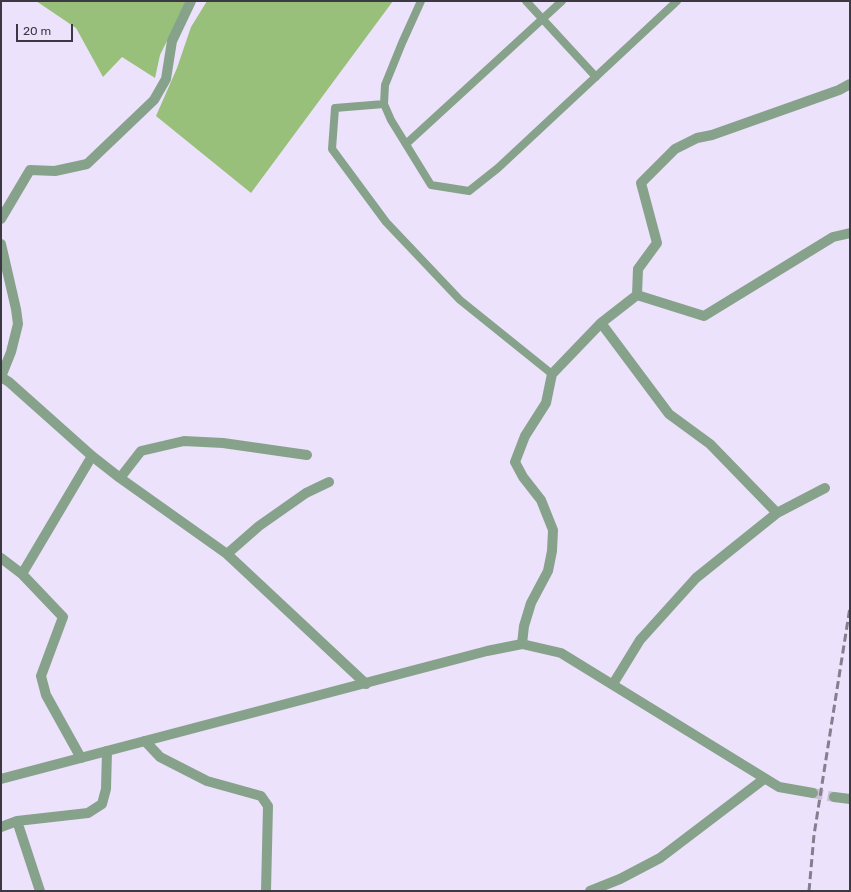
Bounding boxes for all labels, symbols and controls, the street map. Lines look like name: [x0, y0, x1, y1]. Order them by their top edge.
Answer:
scale bar: [18, 16, 75, 42]
text: 20 m: [23, 24, 51, 38]

